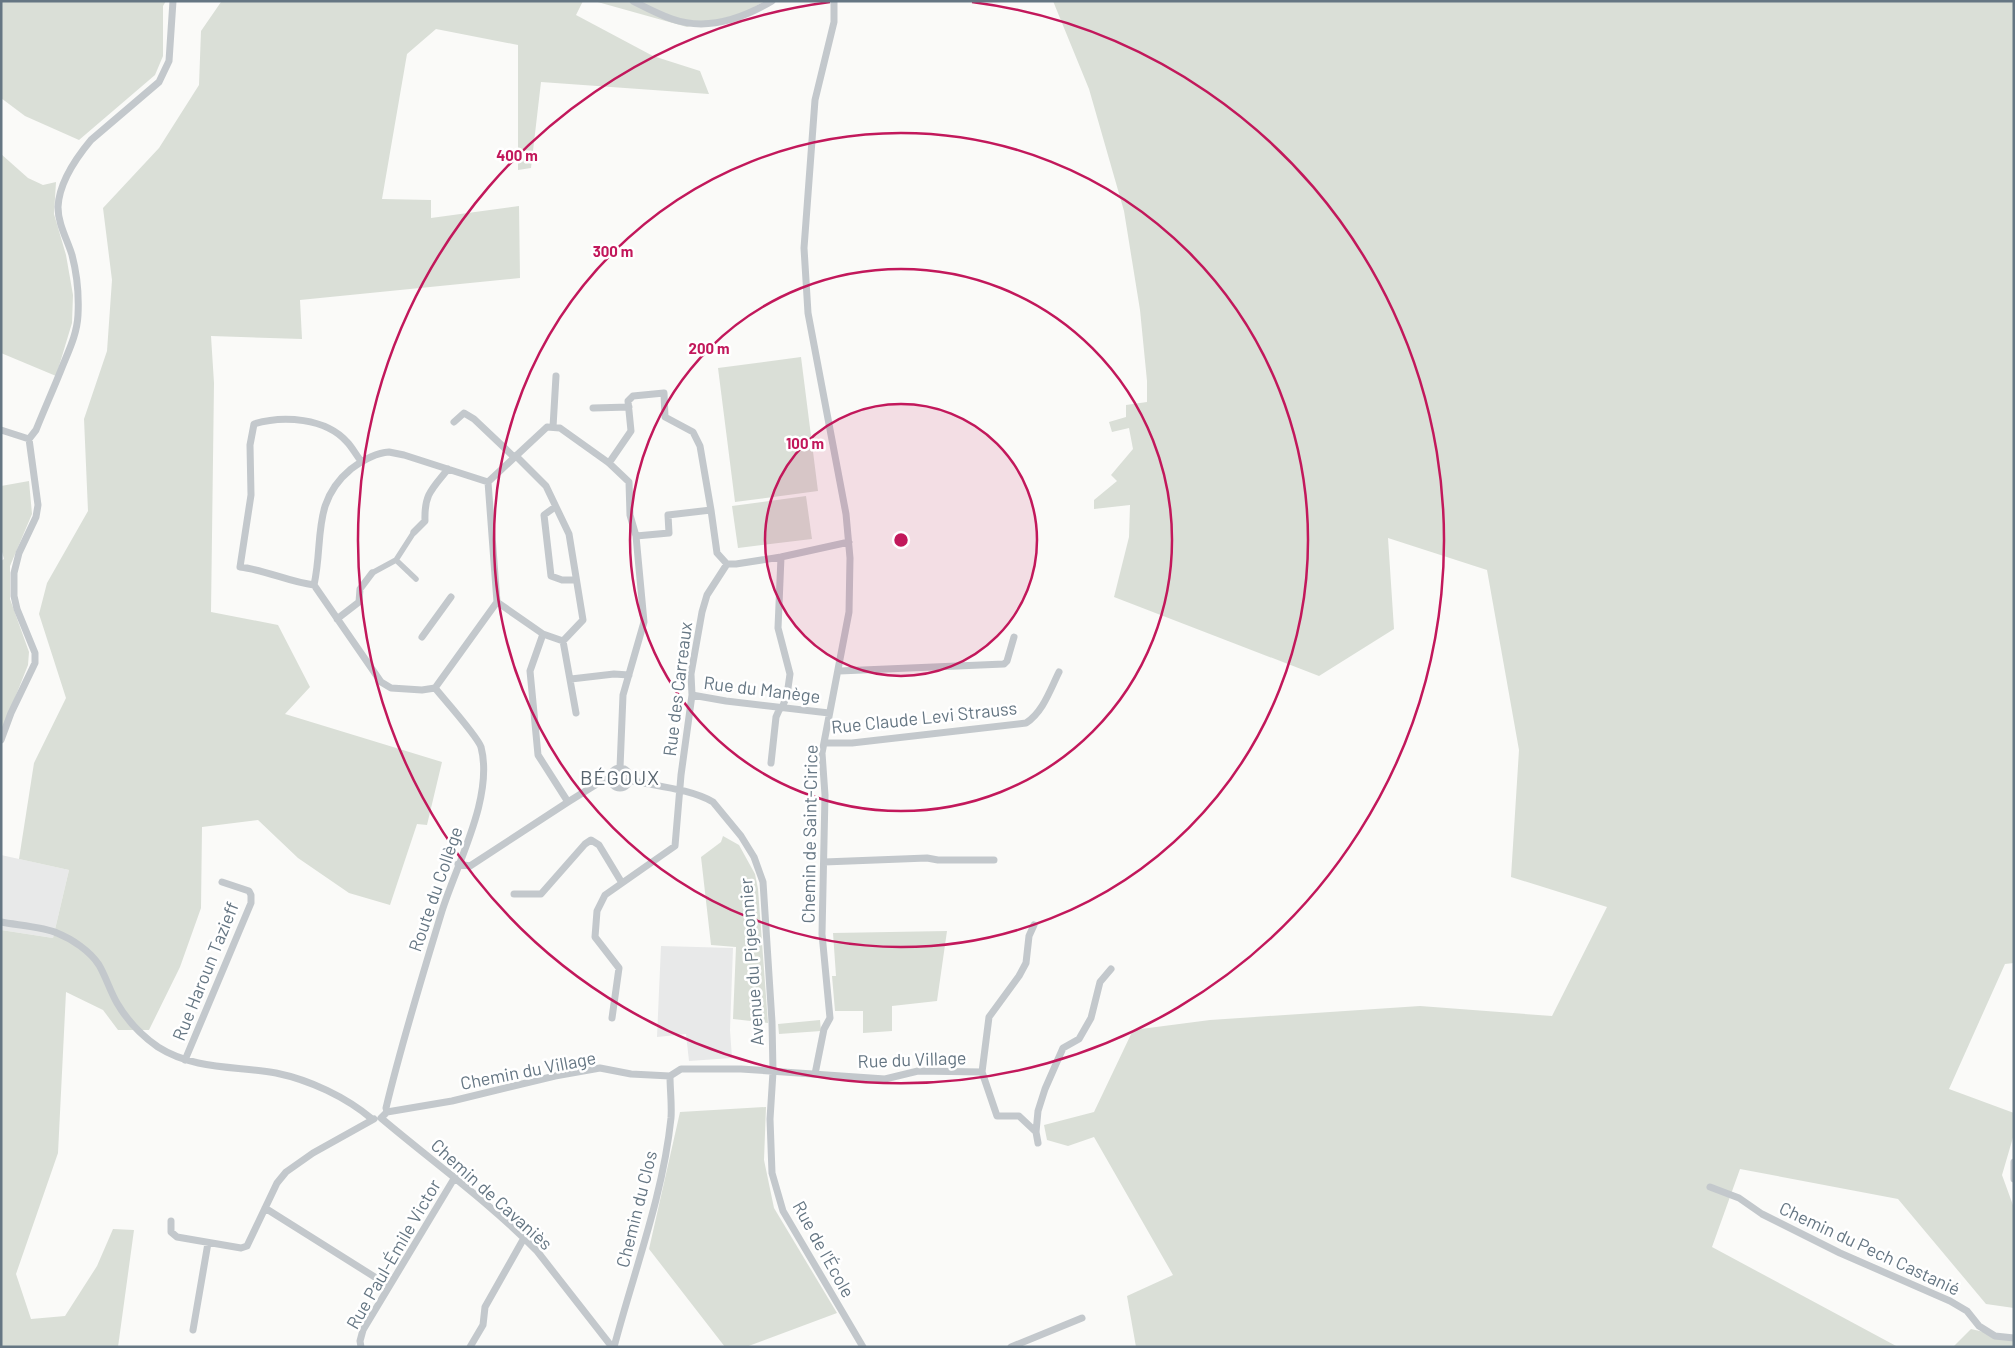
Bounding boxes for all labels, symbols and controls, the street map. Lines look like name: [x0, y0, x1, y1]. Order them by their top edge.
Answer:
text: 400 m: [496, 146, 538, 164]
text: 300 m: [593, 242, 633, 260]
text: 200 m: [688, 339, 730, 357]
text: 100 m: [786, 434, 824, 452]
centre of rings: [892, 531, 910, 549]
street label: Rue des Carreaux: [658, 620, 696, 758]
street label: Rue du Manège: [702, 671, 822, 707]
street label: Rue Claude Levi Strauss: [830, 696, 1018, 738]
street label: Chemin de Saint-Cirice: [796, 744, 822, 924]
district label: BÉGOUX: [580, 765, 660, 789]
street label: Route du Collège: [403, 824, 467, 954]
street label: Avenue du Pigeonnier: [734, 877, 768, 1047]
street label: Rue Haroun Tazieff: [167, 898, 243, 1044]
street label: Chemin du Village: [458, 1046, 598, 1094]
street label: Rue du Village: [857, 1046, 967, 1072]
street label: Chemin de Cavaniès: [427, 1134, 557, 1254]
street label: Chemin du Clos: [611, 1148, 661, 1270]
street label: Rue Paul-Émile Victor: [341, 1175, 445, 1333]
street label: Chemin du Pech Castanié: [1776, 1196, 1964, 1300]
street label: Rue de l'École: [788, 1197, 860, 1301]

